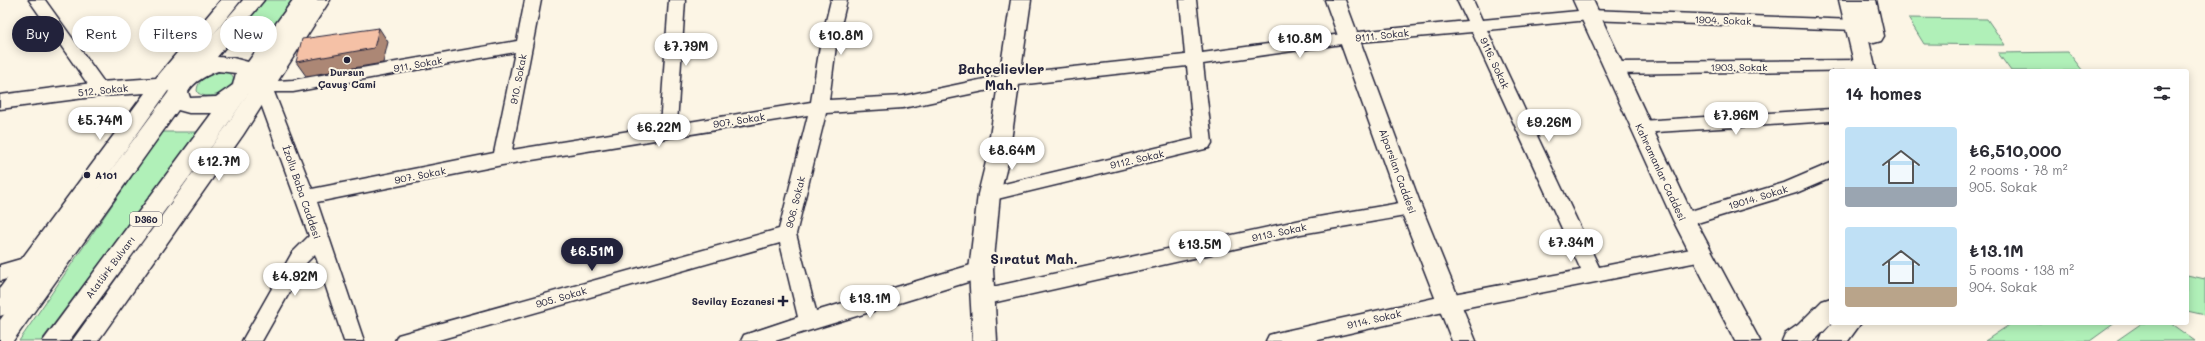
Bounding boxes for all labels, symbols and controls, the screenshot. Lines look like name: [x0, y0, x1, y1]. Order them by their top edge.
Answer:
street label: 1904. Sokak: [1694, 12, 1752, 28]
chip: Buy: [12, 16, 64, 52]
chip: Rent: [72, 16, 131, 52]
chip: Filters: [139, 16, 212, 52]
chip: New: [220, 16, 277, 52]
pin: ₺10.8M: [808, 22, 874, 56]
pin: ₺10.8M: [1267, 25, 1333, 59]
street label: 9111. Sokak: [1354, 25, 1410, 45]
text: ₺10.8M: [819, 26, 863, 43]
text: ₺10.8M: [1278, 29, 1322, 46]
pin: ₺7.79M: [653, 33, 719, 67]
street label: 9116. Sokak: [1477, 35, 1513, 91]
text: ₺7.79M: [664, 37, 708, 54]
street label: 911. Sokak: [392, 53, 444, 75]
street label: 910. Sokak: [506, 53, 530, 105]
marker: Dursun Çavuş Cami: [342, 55, 352, 65]
district label: Bahçelievler Mah.: [958, 59, 1044, 94]
street label: 1903. Sokak: [1711, 60, 1767, 74]
place label: Dursun Çavuş Cami: [318, 65, 376, 92]
street label: 512. Sokak: [77, 80, 129, 100]
text: 14 homes: [1845, 82, 1922, 104]
icon: filters: [2151, 82, 2173, 104]
pin: ₺7.96M: [1703, 102, 1769, 136]
text: ₺7.96M: [1713, 106, 1759, 123]
pin: ₺5.74M: [67, 107, 133, 141]
street label: 907. Sokak: [712, 109, 766, 131]
pin: ₺9.26M: [1516, 109, 1582, 143]
text: ₺5.74M: [77, 111, 123, 128]
text: ₺9.26M: [1526, 113, 1572, 130]
pin: ₺6.22M: [626, 114, 692, 148]
text: ₺6.22M: [636, 118, 682, 135]
street label: Kahramanlar Caddesi: [1632, 121, 1690, 223]
street label: Alparslan Caddesi: [1376, 127, 1420, 215]
pin: ₺8.64M: [979, 137, 1045, 171]
text: ₺6,510,000: [1969, 139, 2062, 161]
text: ₺8.64M: [989, 141, 1035, 158]
street label: İzollu Baba Caddesi: [279, 143, 325, 241]
icon: home: [1877, 143, 1925, 191]
street label: 9112. Sokak: [1109, 146, 1165, 172]
pin: ₺12.7M: [186, 148, 252, 182]
text: ₺12.7M: [198, 152, 240, 169]
text: 2 rooms · 78 m²: [1969, 161, 2068, 178]
street label: 907. Sokak: [393, 163, 447, 187]
place label: A101: [95, 168, 117, 182]
marker: A101: [82, 170, 92, 180]
street label: 906. Sokak: [782, 175, 808, 229]
text: 905. Sokak: [1969, 178, 2037, 195]
street label: 19014. Sokak: [1727, 181, 1789, 213]
road number: D360: [130, 212, 162, 226]
street label: 9113. Sokak: [1251, 219, 1307, 245]
pin: ₺7.34M: [1538, 229, 1604, 263]
pin: ₺13.5M: [1167, 231, 1233, 265]
street label: Atatürk Bulvarı: [82, 233, 138, 301]
text: ₺7.34M: [1548, 233, 1594, 250]
text: ₺13.5M: [1178, 235, 1222, 252]
pin: ₺6.51M: [559, 238, 625, 272]
text: ₺13.1M: [1969, 239, 2024, 261]
text: ₺6.51M: [570, 242, 614, 259]
icon: home: [1877, 243, 1925, 291]
district label: Sıratut Mah.: [990, 249, 1078, 268]
text: 5 rooms · 138 m²: [1969, 261, 2074, 278]
pin: ₺4.92M: [262, 263, 328, 297]
text: ₺4.92M: [272, 267, 318, 284]
text: 904. Sokak: [1969, 278, 2037, 295]
street label: 905. Sokak: [534, 283, 588, 311]
pin: ₺13.1M: [837, 285, 903, 319]
text: ₺13.1M: [849, 289, 891, 306]
place label: Sevilay Eczanesi: [692, 294, 775, 308]
marker: Sevilay Eczanesi: [778, 296, 788, 306]
street label: 9114. Sokak: [1345, 306, 1403, 332]

